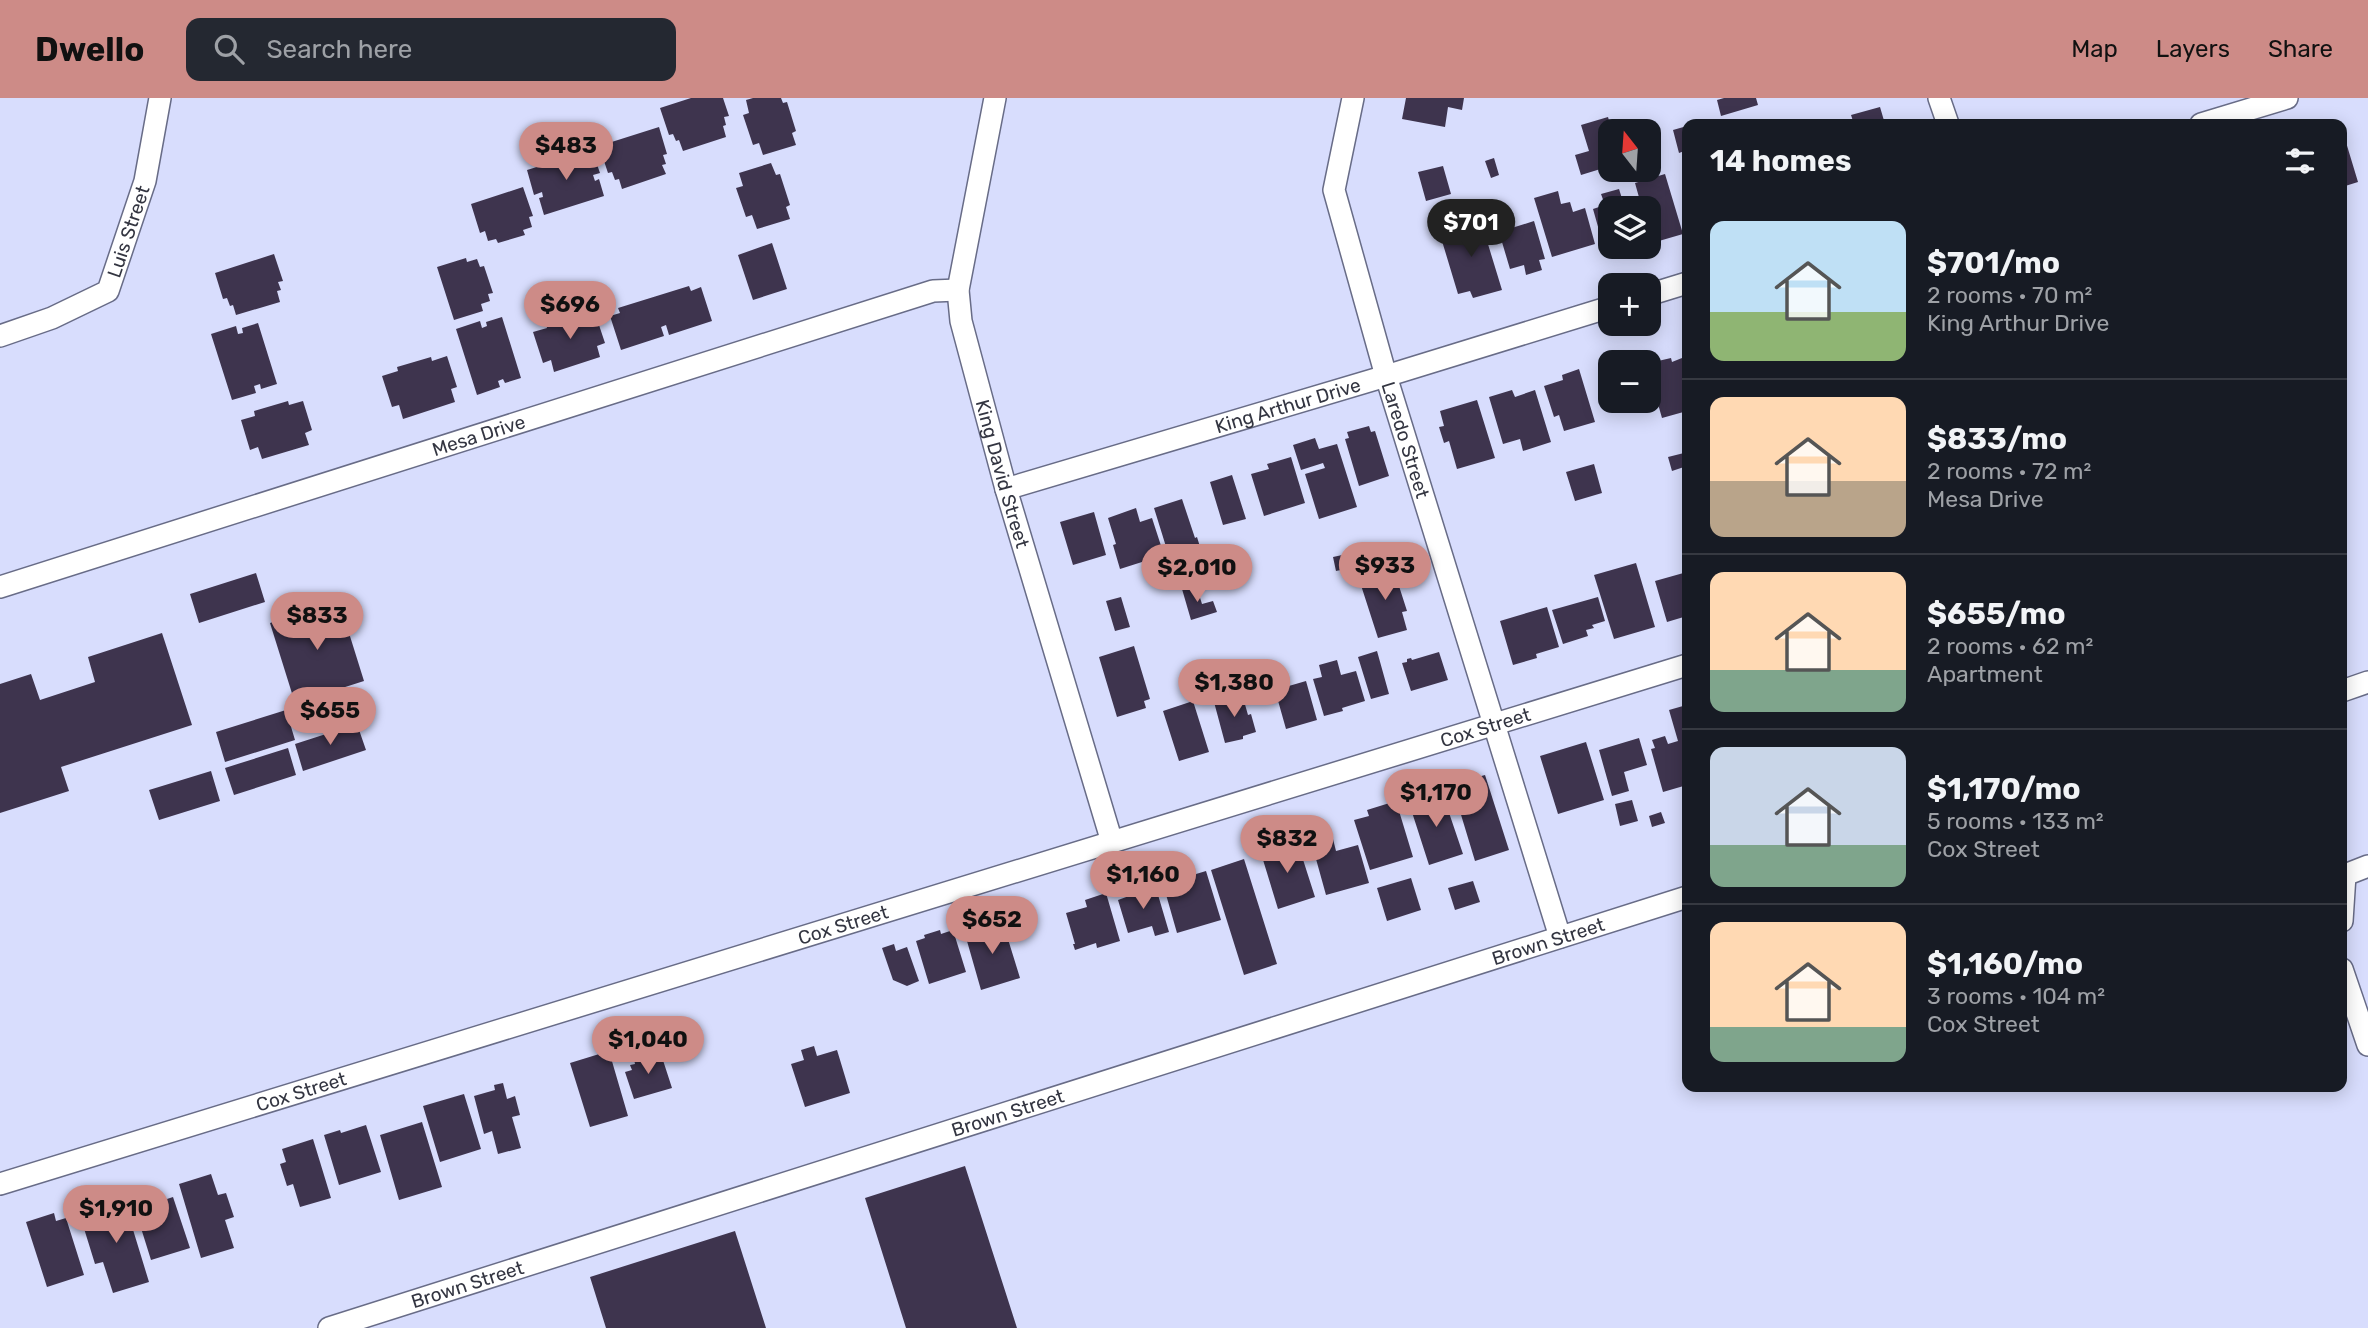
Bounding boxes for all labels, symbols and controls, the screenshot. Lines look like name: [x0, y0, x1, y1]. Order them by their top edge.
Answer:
search box: [186, 18, 676, 81]
text: Dwello: [35, 30, 144, 69]
icon: search: [210, 30, 248, 68]
text: Search here: [266, 34, 412, 65]
text: Map: [2071, 35, 2118, 63]
text: Layers: [2156, 35, 2230, 63]
text: Share: [2268, 35, 2333, 63]
north arrow: [1598, 119, 1661, 182]
map controls: [1598, 119, 1661, 413]
pin: $483: [525, 122, 607, 182]
text: $483: [535, 131, 597, 159]
icon: filters: [2281, 142, 2319, 180]
text: 14 homes: [1710, 143, 1852, 179]
street label: Luis Street: [102, 182, 154, 281]
button: layers: [1598, 196, 1661, 259]
pin: $701: [1430, 200, 1512, 259]
text: $701: [1443, 208, 1499, 236]
text: $701/mo: [1927, 245, 2060, 281]
icon: home: [1766, 249, 1850, 333]
button: +: [1598, 273, 1661, 336]
text: 2 rooms · 70 m²: [1927, 281, 2092, 309]
pin: $696: [529, 282, 611, 341]
text: $696: [540, 290, 600, 318]
text: King Arthur Drive: [1927, 309, 2109, 337]
button: −: [1598, 350, 1661, 413]
street label: King Arthur Drive: [1212, 373, 1363, 438]
street label: Laredo Street: [1377, 379, 1435, 502]
street label: King David Street: [971, 397, 1035, 551]
street label: Mesa Drive: [429, 410, 528, 461]
text: $833/mo: [1927, 421, 2067, 457]
icon: home: [1766, 425, 1850, 509]
text: 2 rooms · 72 m²: [1927, 457, 2091, 485]
text: Mesa Drive: [1927, 485, 2044, 513]
pin: $933: [1344, 542, 1426, 602]
pin: $2,010: [1140, 545, 1254, 604]
text: $933: [1355, 551, 1415, 579]
text: $2,010: [1157, 553, 1237, 581]
pin: $833: [276, 592, 358, 652]
text: $655/mo: [1927, 596, 2066, 632]
icon: home: [1766, 600, 1850, 684]
text: $833: [286, 601, 348, 629]
text: 2 rooms · 62 m²: [1927, 632, 2093, 660]
pin: $1,380: [1177, 660, 1291, 719]
text: Apartment: [1927, 660, 2043, 688]
text: $1,380: [1194, 668, 1274, 696]
pin: $655: [289, 688, 371, 747]
text: $655: [300, 696, 360, 724]
street label: Cox Street: [1437, 702, 1534, 752]
pin: $1,170: [1379, 770, 1493, 829]
text: $1,170/mo: [1927, 771, 2081, 807]
icon: home: [1766, 775, 1850, 859]
text: $1,170: [1400, 778, 1472, 806]
text: 5 rooms · 133 m²: [1927, 807, 2104, 835]
pin: $832: [1246, 816, 1328, 875]
text: $832: [1256, 824, 1318, 852]
text: Cox Street: [1927, 835, 2040, 863]
pin: $1,160: [1086, 852, 1200, 911]
text: $1,160: [1106, 860, 1180, 888]
pin: $652: [951, 896, 1033, 956]
street label: Cox Street: [795, 900, 891, 949]
text: $652: [962, 905, 1022, 933]
street label: Brown Street: [1489, 912, 1608, 970]
text: $1,160/mo: [1927, 946, 2083, 982]
icon: home: [1766, 950, 1850, 1034]
text: 3 rooms · 104 m²: [1927, 982, 2105, 1010]
text: Cox Street: [1927, 1010, 2040, 1038]
pin: $1,040: [591, 1016, 705, 1076]
text: $1,040: [608, 1025, 688, 1053]
street label: Cox Street: [253, 1067, 350, 1116]
street label: Brown Street: [948, 1084, 1067, 1141]
pin: $1,910: [59, 1186, 173, 1245]
text: $1,910: [79, 1194, 153, 1222]
street label: Brown Street: [408, 1255, 527, 1313]

